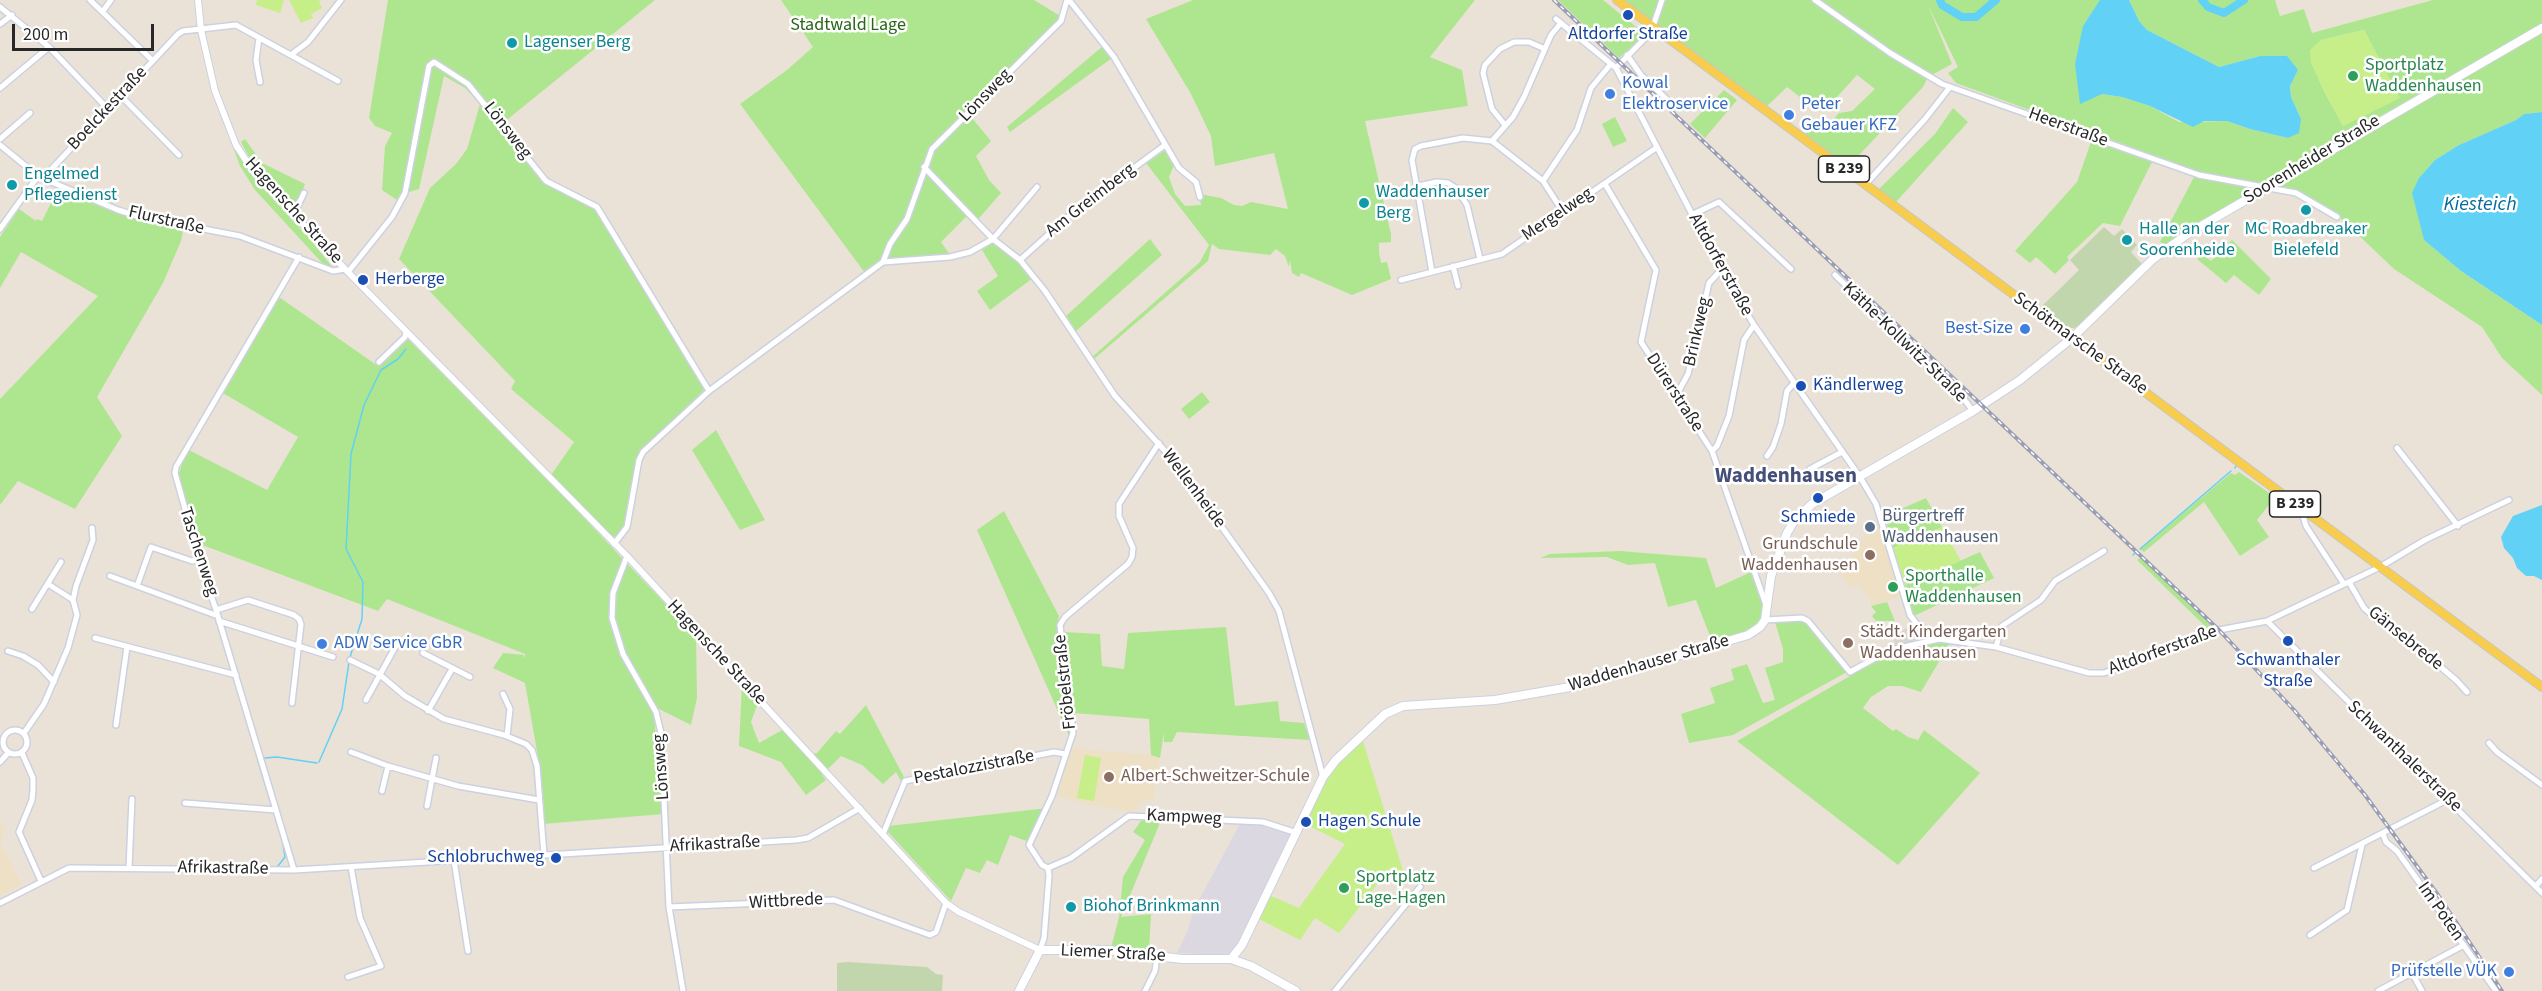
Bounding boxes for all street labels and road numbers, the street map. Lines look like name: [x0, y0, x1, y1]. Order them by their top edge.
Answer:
street label: Boelckestraße: [64, 62, 152, 156]
street label: Lönsweg: [955, 65, 1017, 127]
street label: Lönsweg: [478, 98, 536, 164]
street label: Heerstraße: [2025, 104, 2111, 152]
street label: Soorenheider Straße: [2240, 111, 2384, 209]
street label: Hagensche Straße: [239, 153, 347, 269]
road number: B 239: [1818, 156, 1870, 182]
street label: Am Greimberg: [1042, 159, 1140, 243]
street label: Mergelweg: [1518, 183, 1598, 247]
street label: Flurstraße: [126, 202, 206, 240]
street label: Altdorferstraße: [1683, 210, 1757, 320]
street label: Käthe-Kollwitz-Straße: [1837, 278, 1971, 408]
street label: Schötmarsche Straße: [2009, 288, 2151, 400]
street label: Brinkweg: [1680, 295, 1716, 369]
street label: Dürerstraße: [1641, 350, 1707, 436]
street label: Wellenheide: [1156, 445, 1230, 533]
road number: B 239: [2270, 491, 2320, 517]
street label: Taschenweg: [173, 505, 223, 599]
street label: Hagensche Straße: [662, 596, 770, 710]
street label: Gänsebrede: [2363, 602, 2447, 676]
street label: Altdorferstraße: [2106, 621, 2220, 681]
street label: Waddenhauser Straße: [1566, 631, 1732, 697]
street label: Fröbelstraße: [1050, 633, 1082, 731]
street label: Schwanthalerstraße: [2342, 697, 2466, 817]
street label: Lönsweg: [649, 733, 675, 801]
street label: Pestalozzistraße: [912, 746, 1036, 790]
street label: Kampweg: [1146, 805, 1222, 831]
street label: Afrikastraße: [669, 832, 761, 858]
street label: Afrikastraße: [177, 857, 269, 881]
street label: Im Poten: [2412, 878, 2468, 946]
street label: Wittbrede: [748, 889, 824, 915]
street label: Liemer Straße: [1060, 940, 1166, 968]

